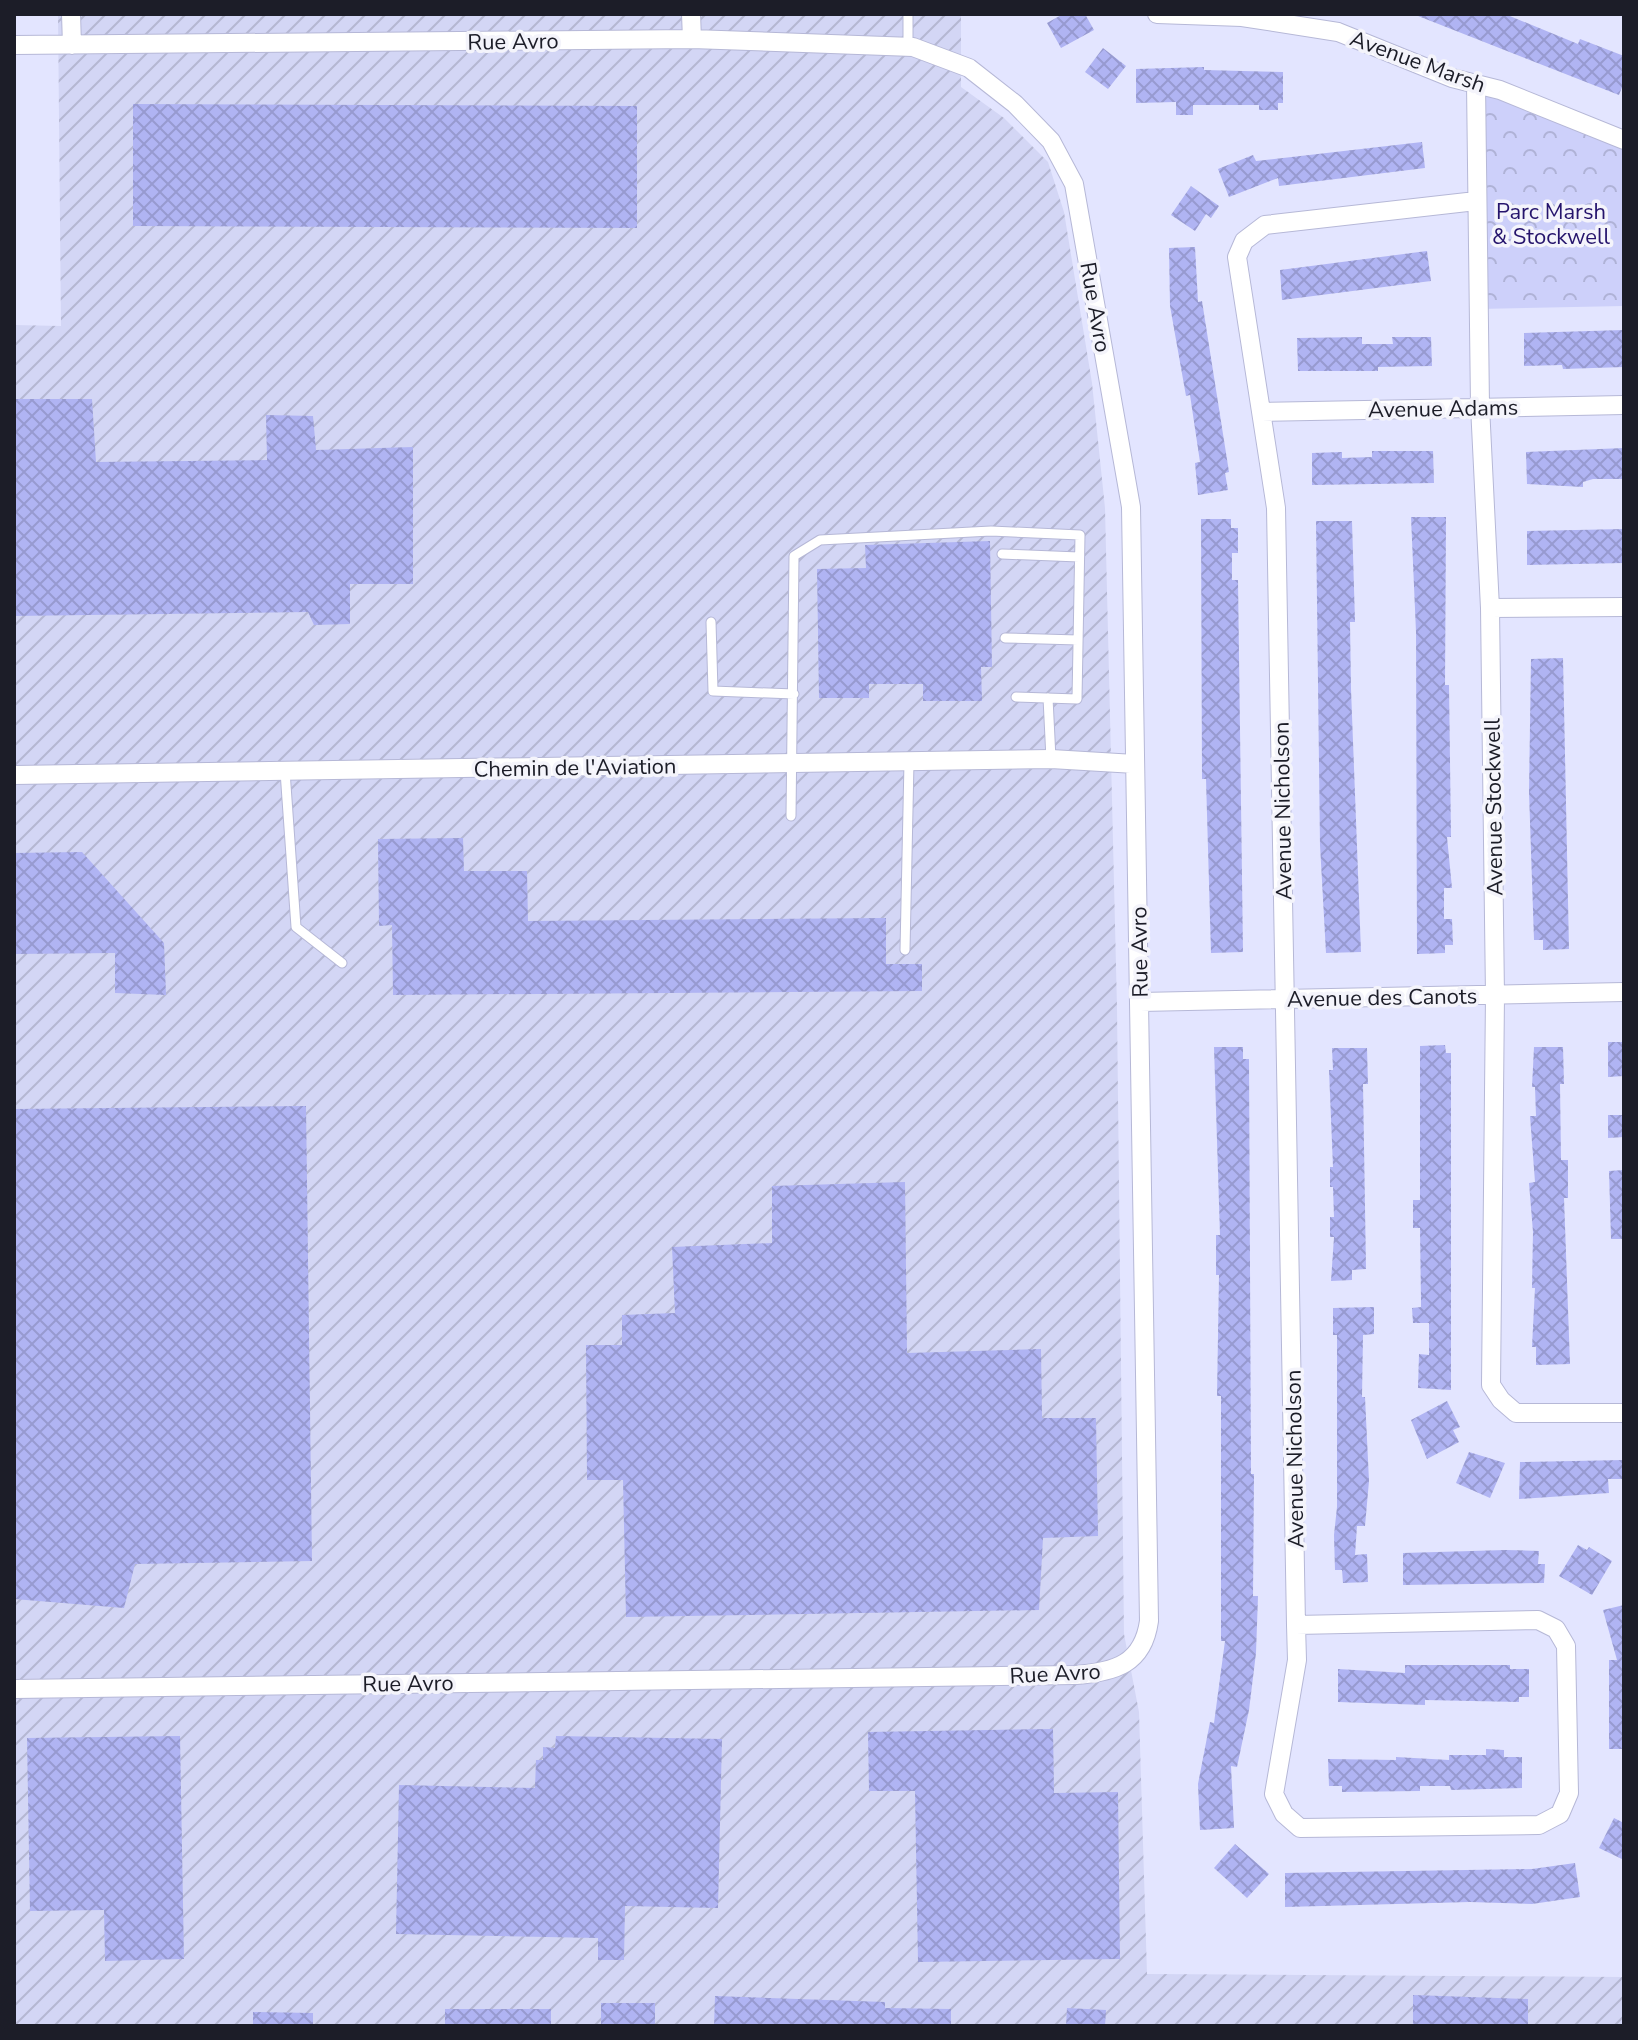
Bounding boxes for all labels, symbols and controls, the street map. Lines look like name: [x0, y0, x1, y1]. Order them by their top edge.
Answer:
street label: Avenue Marsh: [1346, 24, 1489, 100]
street label: Rue Avro: [467, 26, 559, 58]
park label: Parc Marsh & Stockwell: [1492, 197, 1611, 252]
street label: Rue Avro: [1072, 260, 1118, 355]
street label: Avenue Adams: [1368, 393, 1518, 425]
street label: Avenue Stockwell: [1477, 717, 1511, 896]
street label: Avenue Nicholson: [1266, 721, 1300, 901]
street label: Chemin de l'Aviation: [473, 751, 677, 785]
street label: Rue Avro: [1124, 906, 1156, 998]
street label: Avenue des Canots: [1287, 981, 1477, 1015]
street label: Avenue Nicholson: [1278, 1369, 1312, 1549]
street label: Rue Avro: [1009, 1657, 1101, 1691]
street label: Rue Avro: [362, 1668, 454, 1700]

